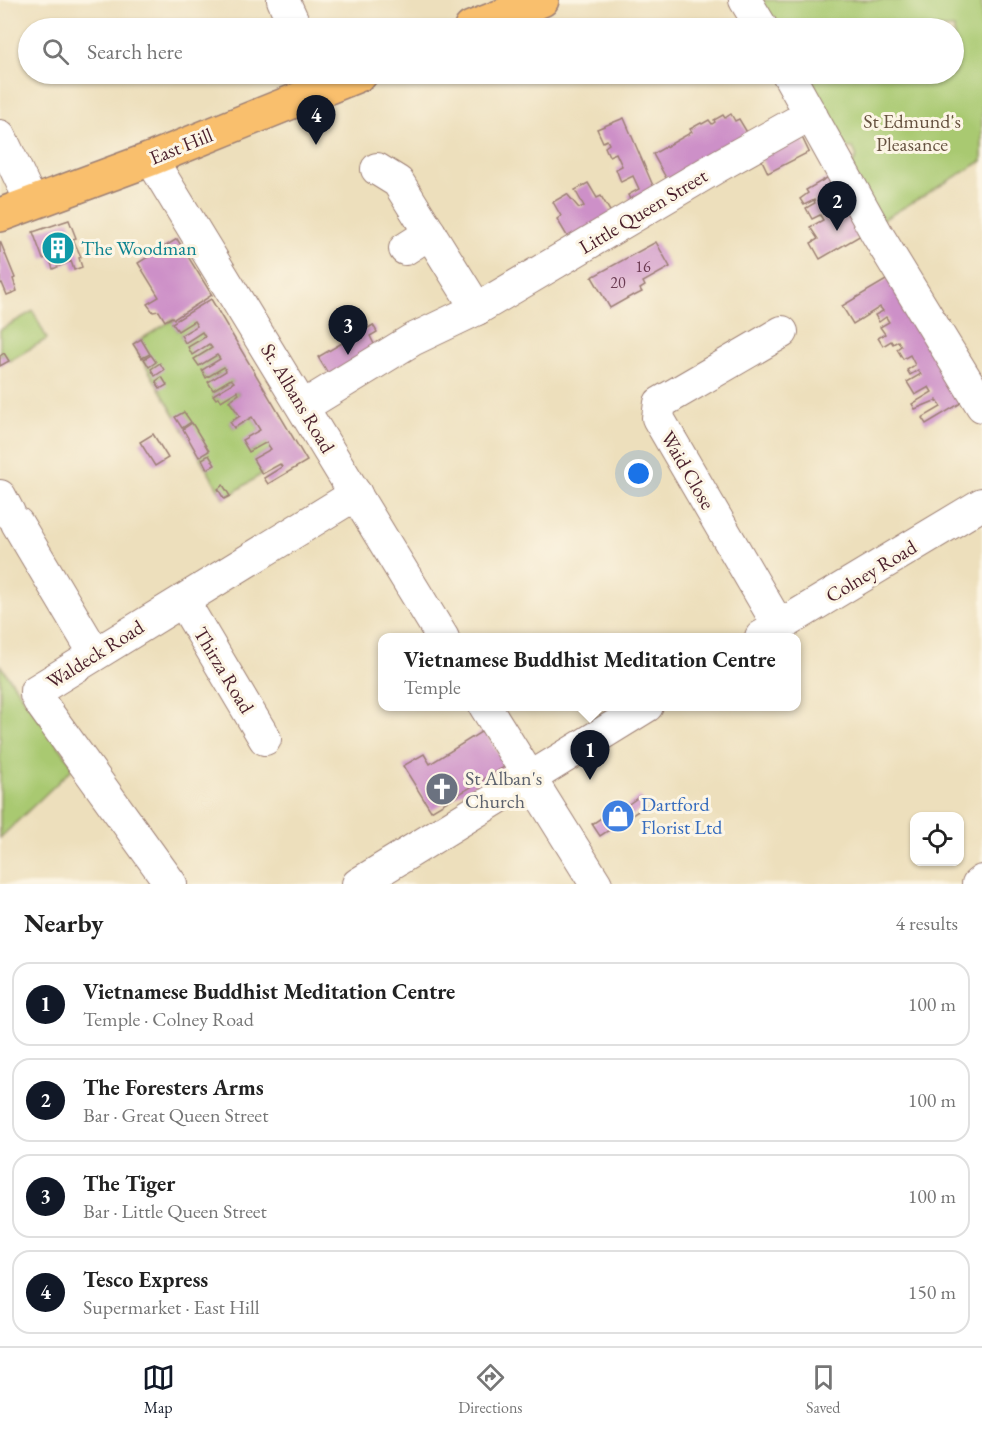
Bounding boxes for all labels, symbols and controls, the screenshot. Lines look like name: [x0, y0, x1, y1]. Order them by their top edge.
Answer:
search box: [18, 18, 964, 84]
icon: search: [39, 35, 72, 68]
text: Search here: [87, 37, 182, 66]
pin: 4: [296, 96, 336, 145]
park label: St Edmund's Pleasance: [863, 108, 961, 157]
street label: East Hill: [145, 121, 217, 170]
street label: Little Queen Street: [574, 162, 713, 260]
pin: 2: [818, 182, 856, 231]
building icon: The Woodman: [40, 230, 76, 266]
place label: The Woodman: [81, 235, 197, 261]
house number: 16: [635, 256, 651, 277]
house number: 20: [610, 272, 626, 293]
pin: 3: [328, 306, 368, 355]
street label: St. Albans Road: [255, 338, 341, 458]
street label: Waid Close: [655, 426, 721, 514]
your location: [624, 459, 653, 488]
street label: Colney Road: [821, 533, 922, 608]
street label: Waldeck Road: [41, 613, 149, 694]
street label: Thirza Road: [188, 622, 260, 719]
popup: [378, 633, 801, 711]
text: Vietnamese Buddhist Meditation Centre: [403, 645, 776, 674]
text: Temple: [403, 674, 461, 700]
pin: 1: [570, 730, 610, 780]
place label: St Alban's Church: [465, 765, 542, 814]
church icon: St Alban's Church: [424, 771, 460, 807]
place label: Dartford Florist Ltd: [641, 791, 723, 840]
shop icon: Dartford Florist Ltd: [600, 798, 636, 834]
map controls: [910, 812, 964, 866]
button: locate: [910, 812, 964, 866]
text: Nearby: [24, 906, 104, 940]
text: 4 results: [895, 910, 958, 936]
text: Vietnamese Buddhist Meditation Centre: [83, 977, 455, 1006]
text: 1: [40, 991, 51, 1017]
text: 100 m: [908, 991, 956, 1017]
text: Temple · Colney Road: [83, 1006, 254, 1032]
text: The Foresters Arms: [83, 1073, 264, 1102]
text: 2: [40, 1087, 51, 1113]
text: 100 m: [908, 1087, 956, 1113]
text: Bar · Great Queen Street: [83, 1102, 268, 1128]
text: The Tiger: [83, 1169, 175, 1198]
text: 3: [40, 1183, 51, 1209]
text: 100 m: [908, 1183, 956, 1209]
text: Bar · Little Queen Street: [83, 1198, 267, 1224]
text: Tesco Express: [83, 1265, 208, 1294]
text: 4: [40, 1279, 51, 1305]
text: 150 m: [908, 1279, 956, 1305]
text: Supermarket · East Hill: [83, 1294, 260, 1320]
tab: Map: [142, 1361, 175, 1418]
tab: Directions: [458, 1361, 523, 1418]
tab: Saved: [806, 1361, 840, 1418]

